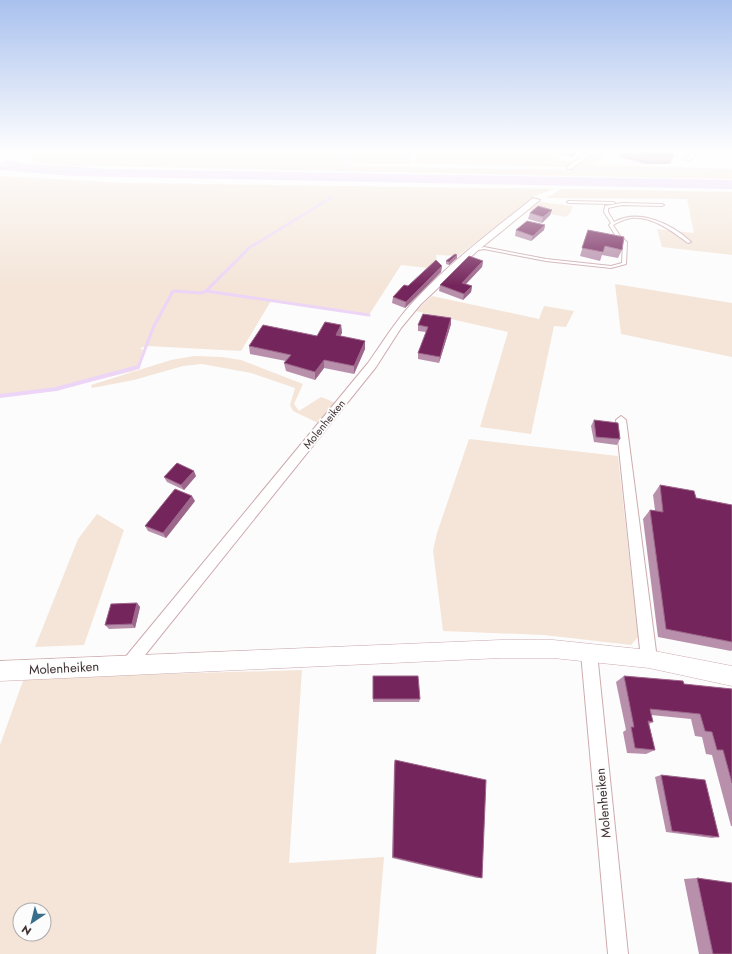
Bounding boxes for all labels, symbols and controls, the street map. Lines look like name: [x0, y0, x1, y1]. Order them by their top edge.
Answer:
street label: Molenheiken: [299, 396, 349, 452]
street label: Molenheiken: [29, 657, 99, 679]
street label: Molenheiken: [590, 767, 616, 839]
north arrow: [12, 902, 52, 942]
text: N: [18, 921, 34, 939]

